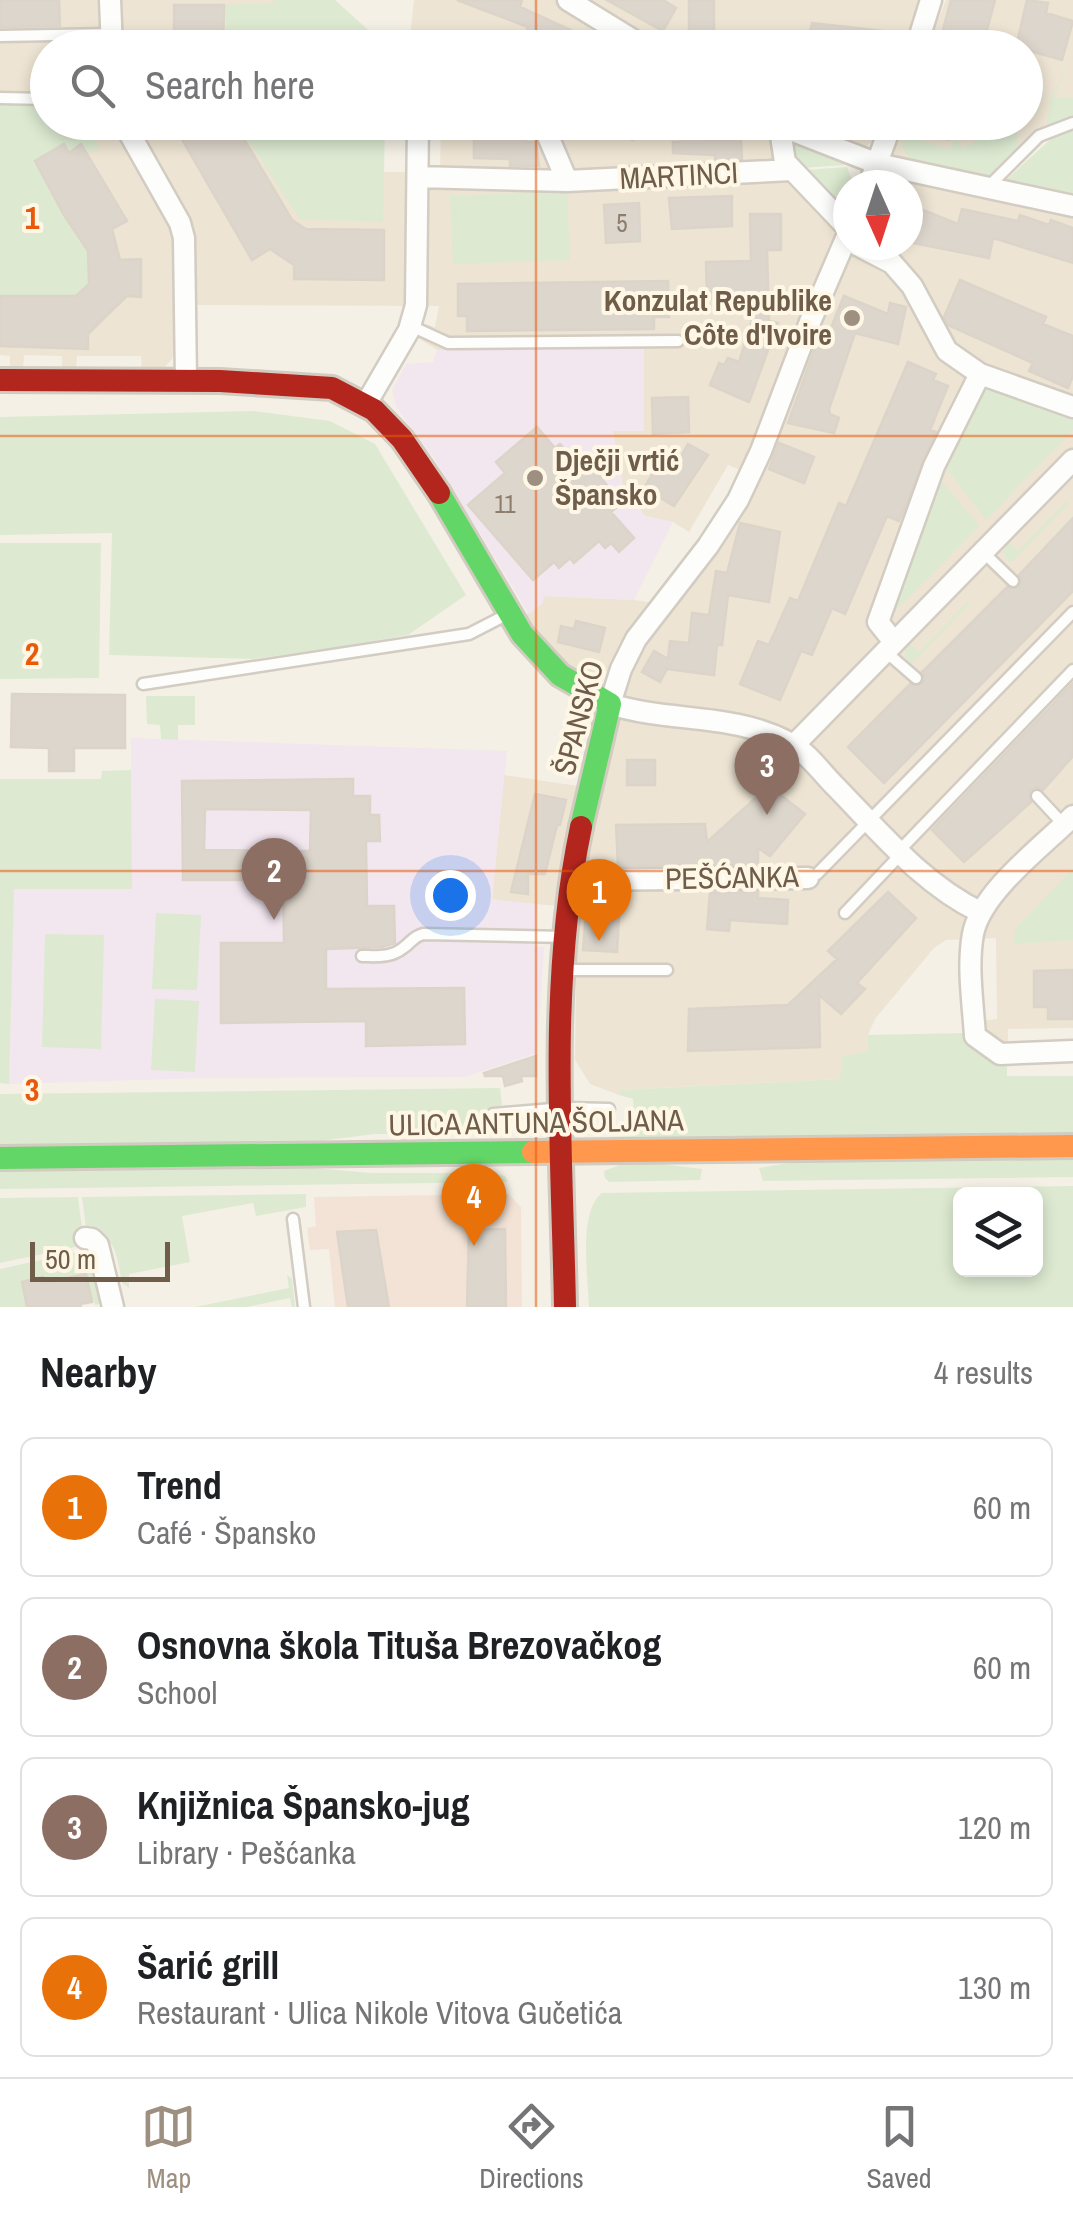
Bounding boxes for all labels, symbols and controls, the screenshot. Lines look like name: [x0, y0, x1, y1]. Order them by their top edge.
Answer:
search box: [30, 30, 1043, 140]
icon: search: [65, 58, 120, 113]
text: Search here: [145, 60, 315, 111]
street label: MARTINCI: [619, 152, 739, 198]
north arrow: [833, 170, 923, 260]
text: 1: [25, 196, 40, 239]
house number: 5: [616, 206, 628, 240]
place label: Konzulat Republike Côte d'Ivoire: [604, 280, 832, 354]
marker: Konzulat Republike Côte d'Ivoire: [841, 307, 863, 329]
place label: Dječji vrtić Špansko: [555, 440, 679, 514]
marker: Dječji vrtić Špansko: [524, 467, 546, 489]
house number: 11: [494, 487, 516, 521]
text: 2: [25, 632, 39, 675]
street label: ŠPANSKO: [544, 656, 613, 779]
pin: 3: [734, 732, 800, 815]
pin: 2: [242, 838, 306, 920]
street label: PEŠĆANKA: [665, 856, 800, 898]
pin: 1: [566, 858, 632, 941]
your location: [425, 870, 476, 921]
text: 3: [25, 1068, 39, 1111]
street label: ULICA ANTUNA ŠOLJANA: [388, 1099, 685, 1145]
pin: 4: [442, 1164, 506, 1246]
map controls: [953, 1187, 1043, 1277]
button: layers: [953, 1187, 1043, 1277]
scale bar: [30, 1237, 170, 1282]
text: 50 m: [45, 1240, 96, 1278]
text: Nearby: [40, 1344, 157, 1400]
text: 4 results: [934, 1351, 1033, 1394]
text: Trend: [137, 1460, 222, 1511]
text: 1: [67, 1486, 82, 1529]
text: 60 m: [973, 1486, 1031, 1529]
text: Café · Špansko: [137, 1511, 316, 1554]
text: Osnovna škola Tituša Brezovačkog: [137, 1620, 661, 1671]
text: 2: [67, 1646, 82, 1689]
text: 60 m: [973, 1646, 1031, 1689]
text: School: [137, 1671, 217, 1714]
text: Knjižnica Špansko-jug: [137, 1780, 469, 1831]
text: 3: [67, 1806, 82, 1849]
text: 120 m: [958, 1806, 1031, 1849]
text: Library · Pešćanka: [137, 1831, 356, 1874]
text: Šarić grill: [137, 1940, 279, 1991]
text: 4: [67, 1966, 82, 2009]
text: 130 m: [958, 1966, 1031, 2009]
text: Restaurant · Ulica Nikole Vitova Gučetića: [137, 1991, 622, 2034]
tab: Map: [141, 2099, 196, 2197]
tab: Directions: [479, 2099, 584, 2197]
tab: Saved: [867, 2099, 932, 2197]

